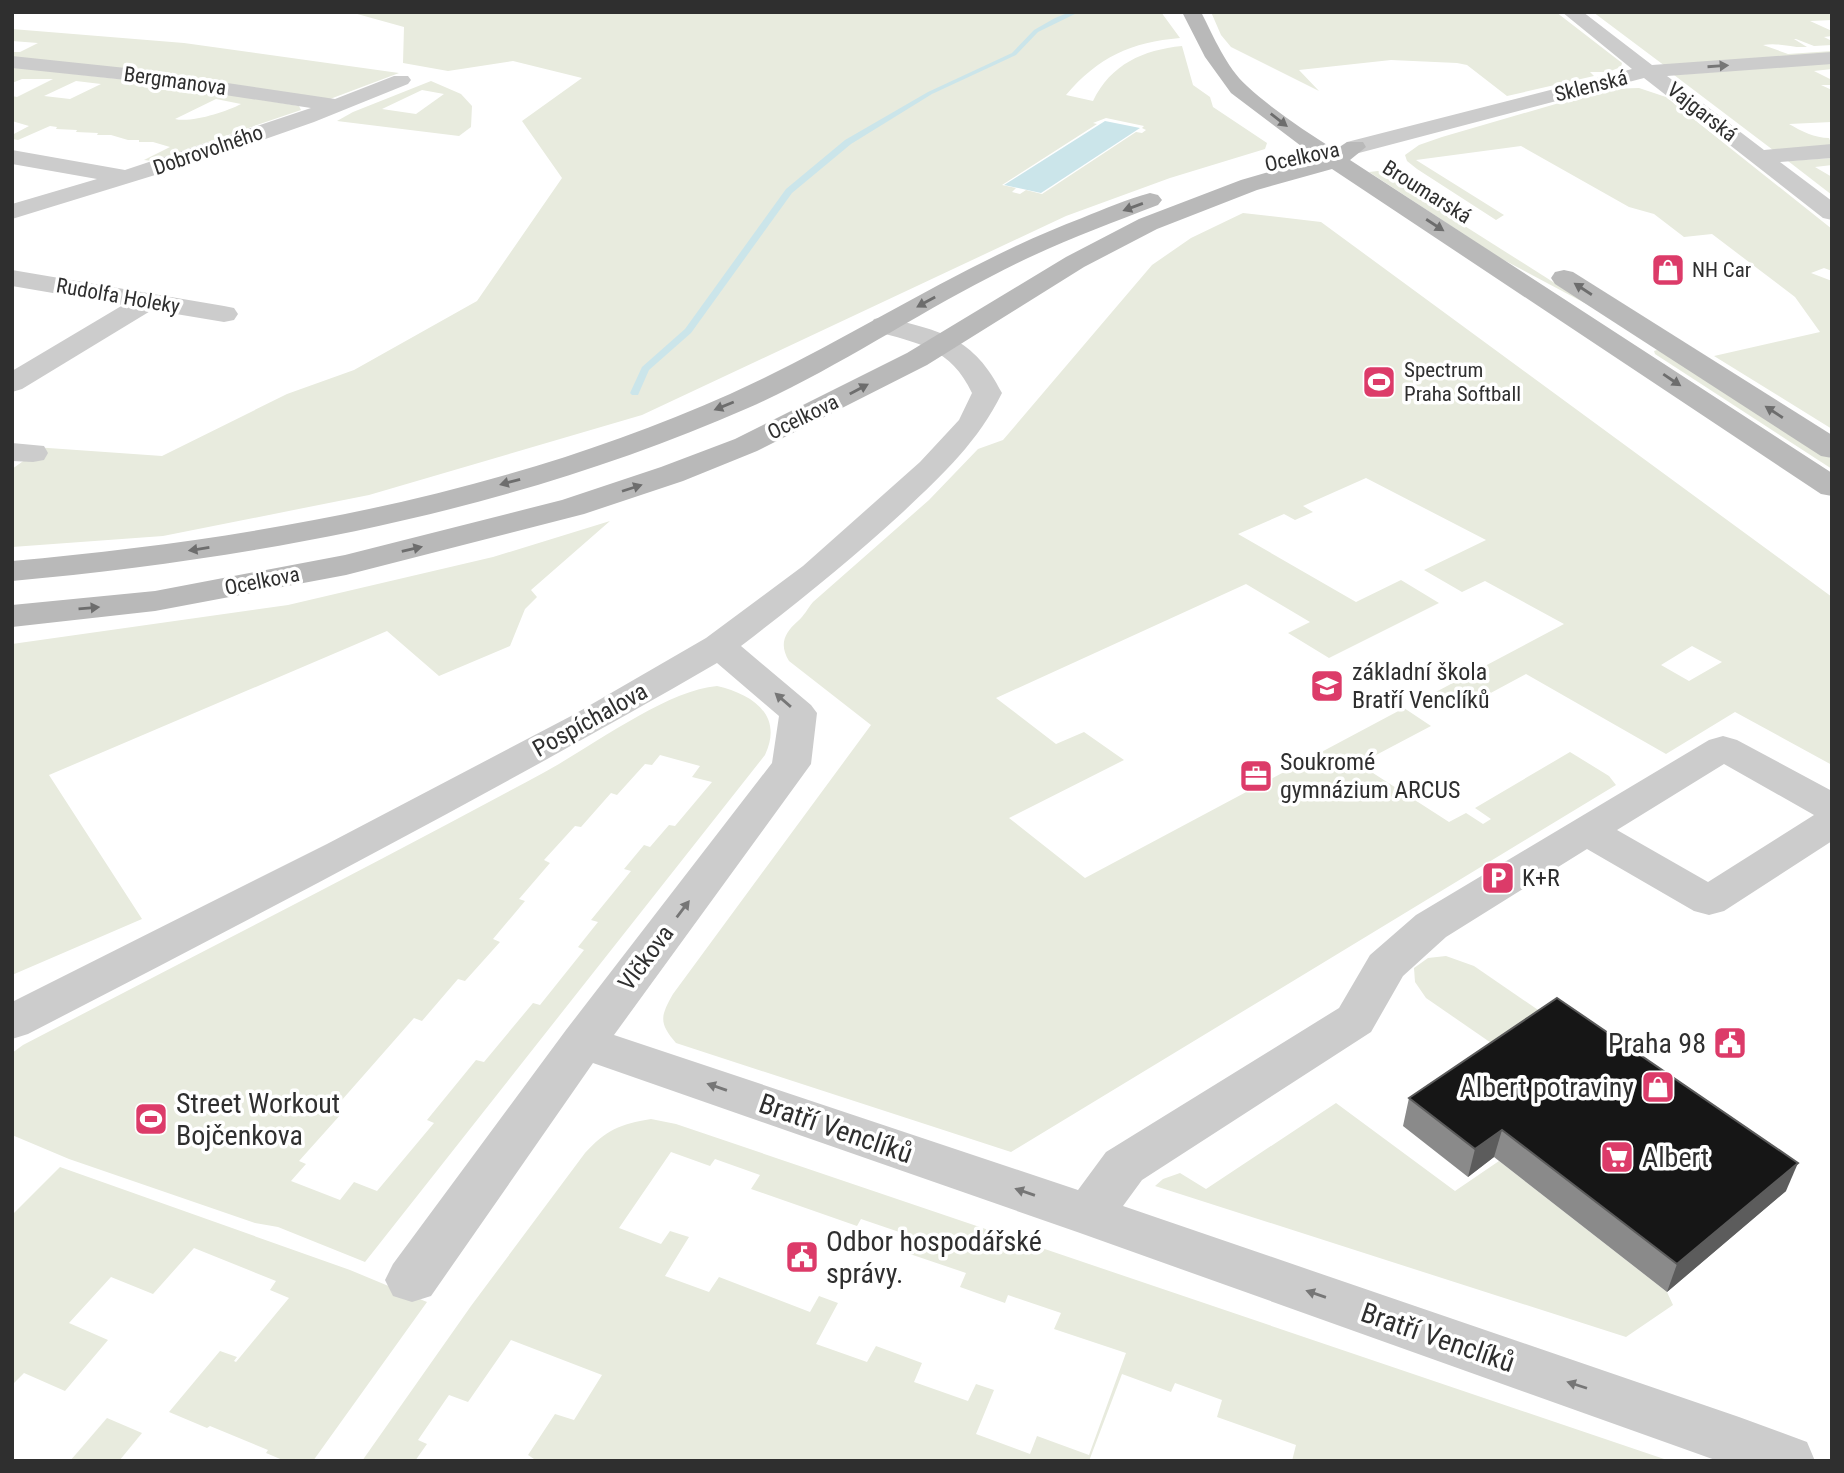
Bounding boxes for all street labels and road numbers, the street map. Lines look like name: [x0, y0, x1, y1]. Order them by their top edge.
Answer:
street label: Bergmanova: [122, 62, 228, 100]
street label: Sklenská: [1552, 65, 1630, 107]
street label: Vajgarská: [1662, 77, 1742, 147]
street label: Dobrovolného: [150, 120, 266, 180]
street label: Ocelkova: [1262, 137, 1342, 177]
street label: Broumarská: [1378, 155, 1476, 229]
street label: Rudolfa Holeky: [54, 273, 182, 319]
street label: Ocelkova: [764, 390, 842, 444]
street label: Ocelkova: [223, 562, 301, 600]
street label: Pospíchalova: [528, 677, 652, 763]
street label: Vlčkova: [612, 920, 680, 996]
street label: Bratří Venclíků: [755, 1087, 917, 1170]
street label: Bratří Venclíků: [1357, 1296, 1519, 1379]

